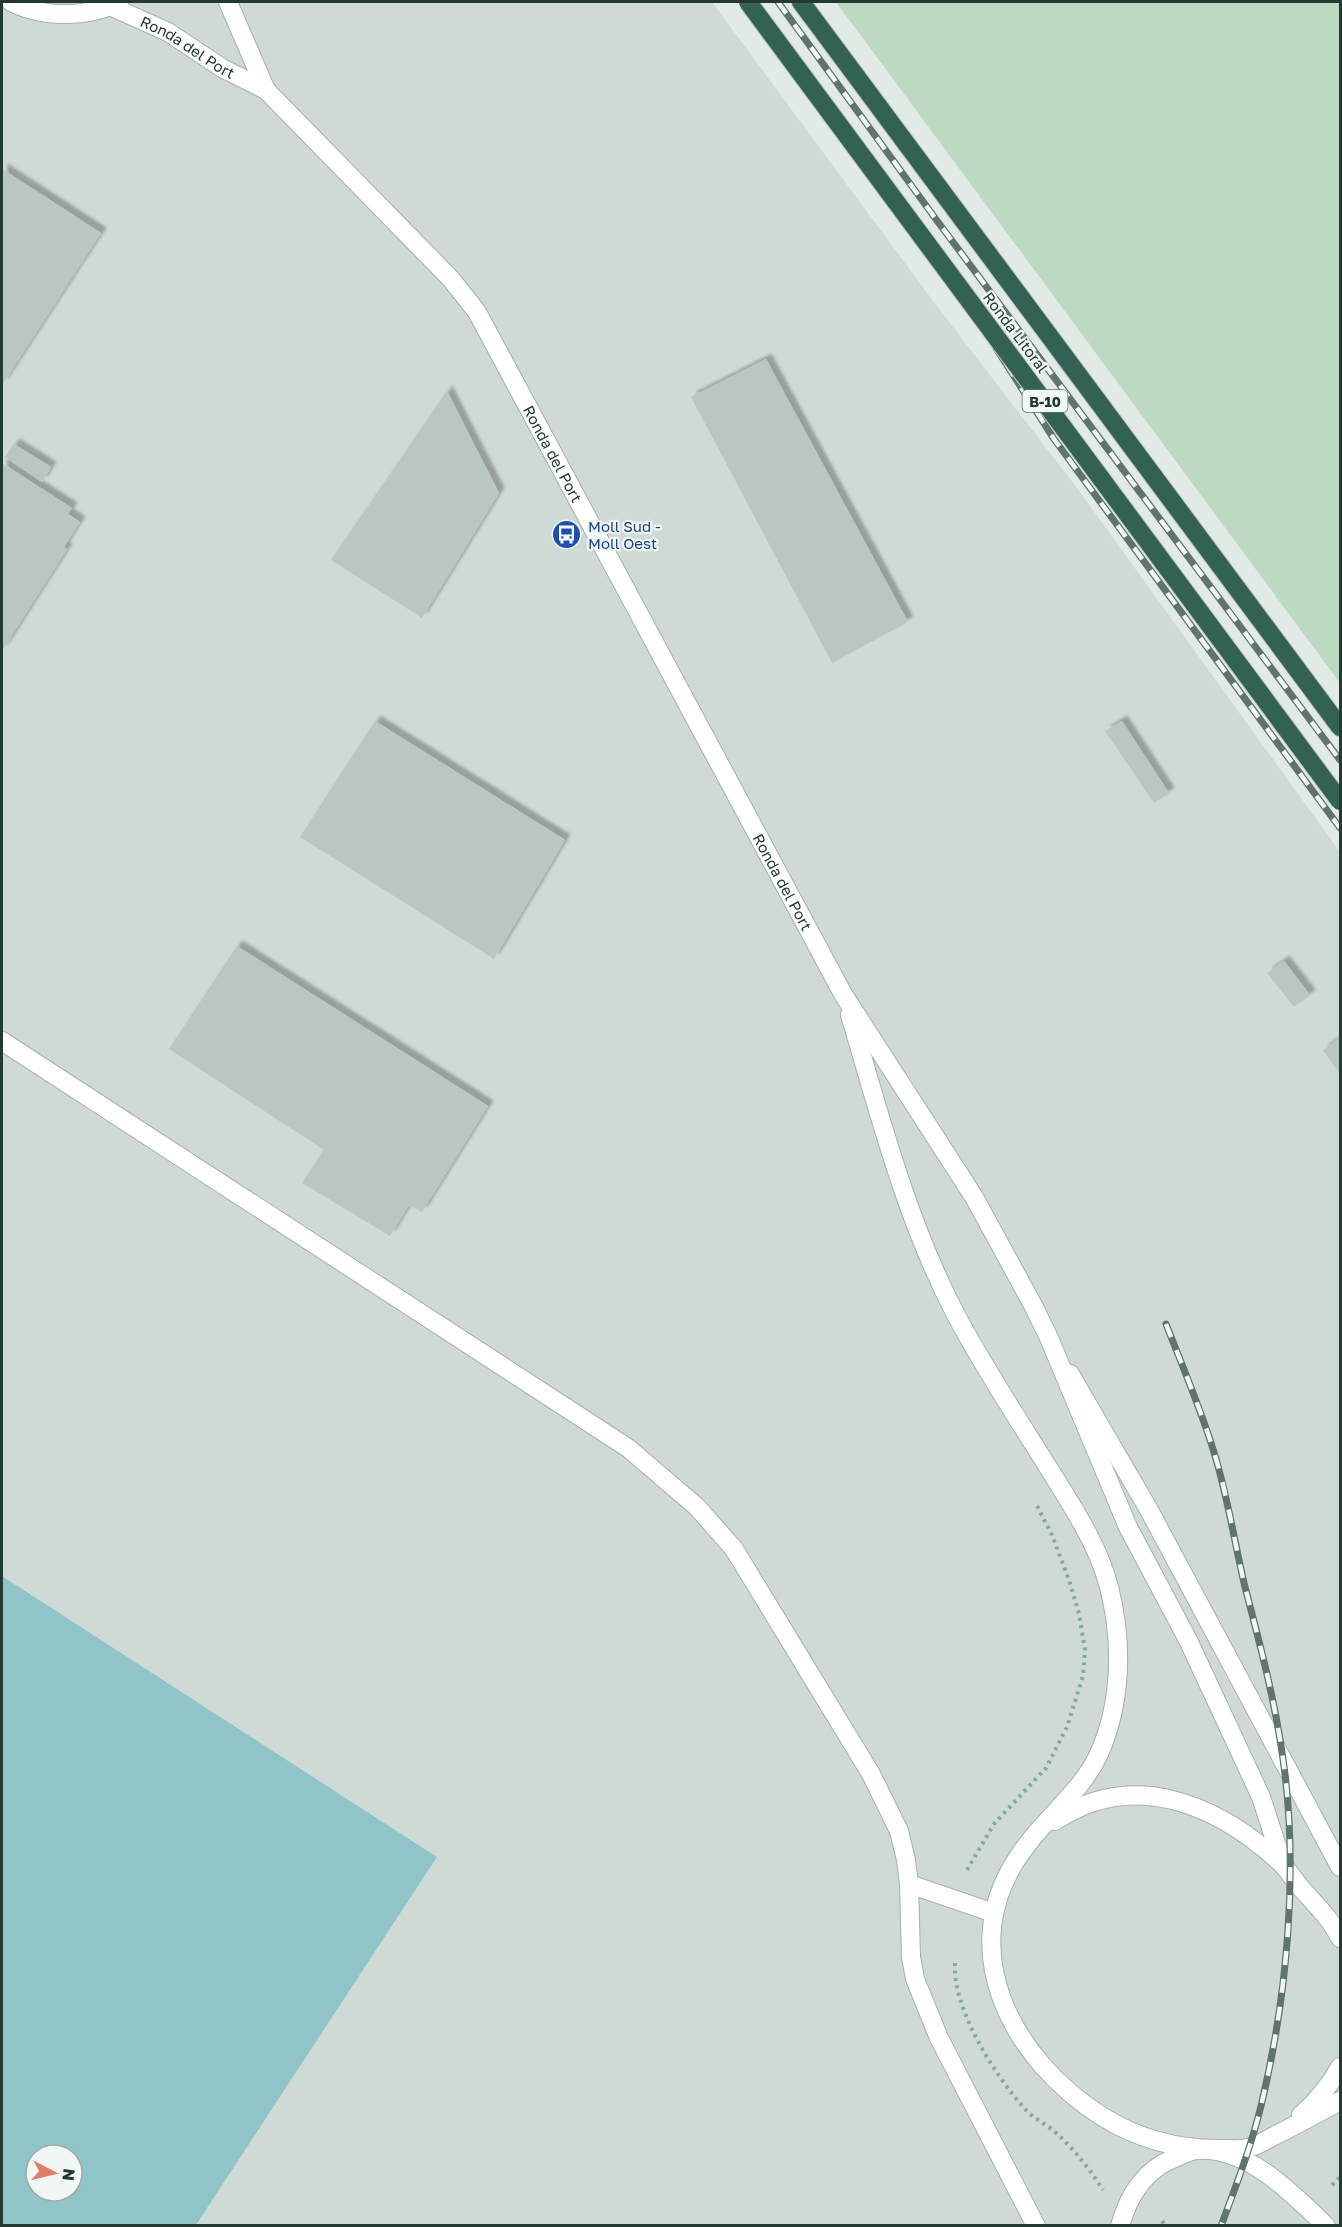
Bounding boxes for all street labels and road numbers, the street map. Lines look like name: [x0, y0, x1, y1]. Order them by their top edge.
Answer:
street label: Ronda del Port: [138, 12, 238, 82]
street label: Ronda Litoral: [980, 288, 1052, 376]
road number: B-10: [1022, 390, 1068, 412]
street label: Ronda del Port: [520, 402, 586, 505]
street label: Ronda del Port: [750, 830, 816, 933]

